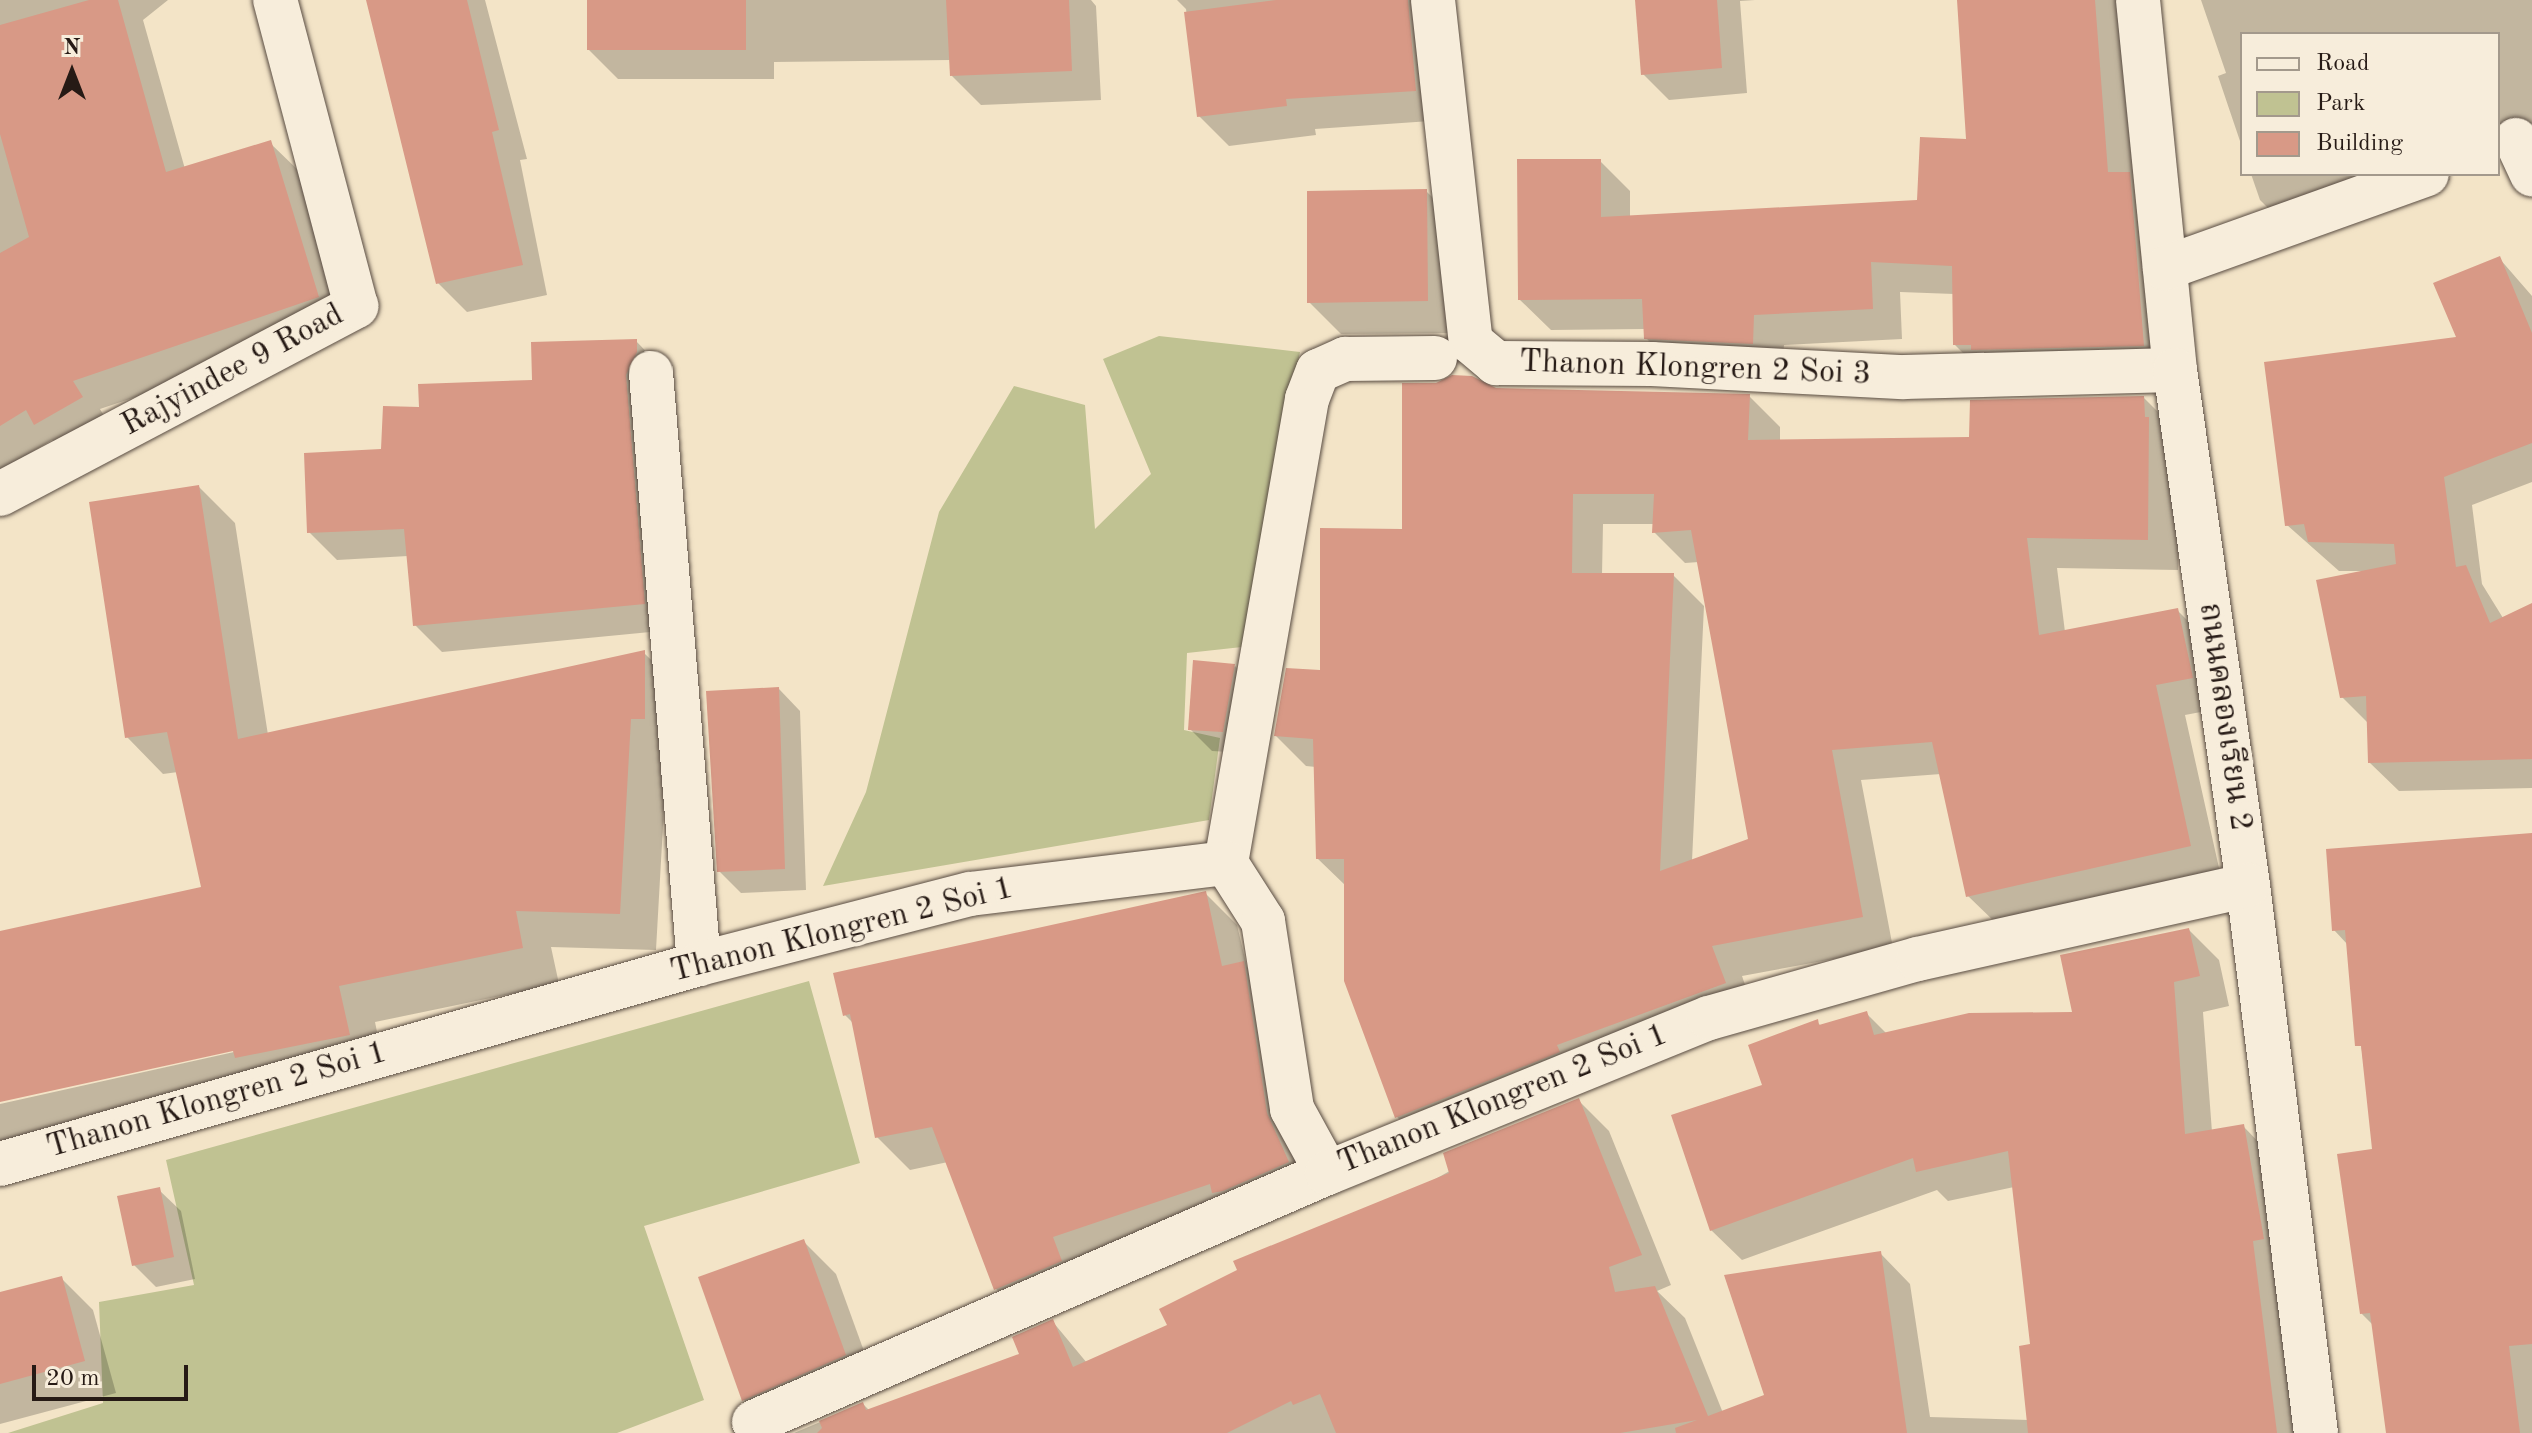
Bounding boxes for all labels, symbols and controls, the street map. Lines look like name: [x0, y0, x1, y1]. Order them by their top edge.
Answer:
north arrow: [32, 32, 112, 112]
legend: [2240, 32, 2500, 176]
text: N: [64, 37, 80, 59]
text: Road: [2316, 52, 2369, 76]
text: Park: [2316, 92, 2365, 116]
text: Building: [2316, 132, 2403, 156]
street label: Rajyindee 9 Road: [115, 296, 351, 446]
street label: Thanon Klongren 2 Soi 3: [1518, 344, 1872, 394]
street label: ถนนคลองเรียน 2: [2189, 600, 2259, 834]
street label: Thanon Klongren 2 Soi 1: [666, 870, 1018, 992]
street label: Thanon Klongren 2 Soi 1: [1333, 1016, 1673, 1184]
street label: Thanon Klongren 2 Soi 1: [42, 1034, 392, 1168]
scale bar: [36, 1349, 192, 1399]
text: 20 m: [46, 1367, 100, 1391]

